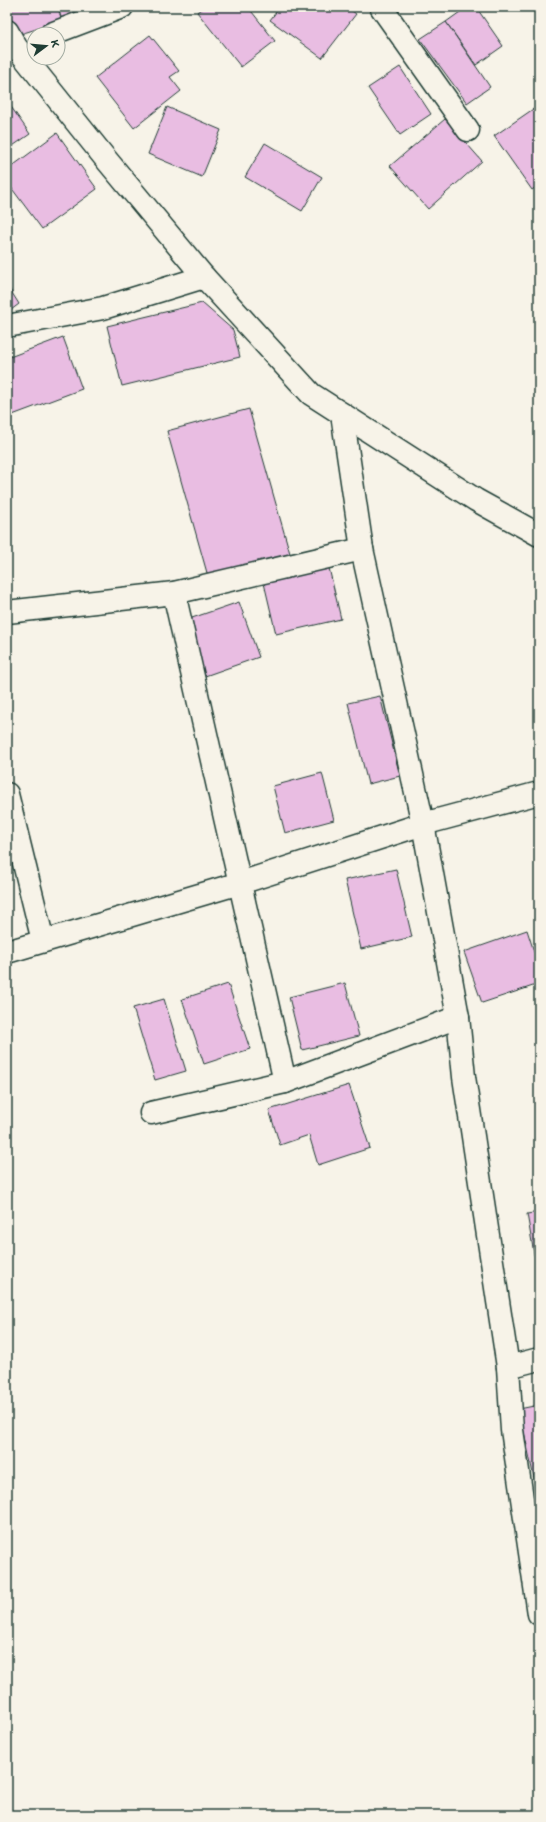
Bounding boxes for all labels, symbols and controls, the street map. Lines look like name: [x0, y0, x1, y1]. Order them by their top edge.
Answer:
north arrow: [26, 26, 66, 66]
text: K: [48, 38, 63, 49]

